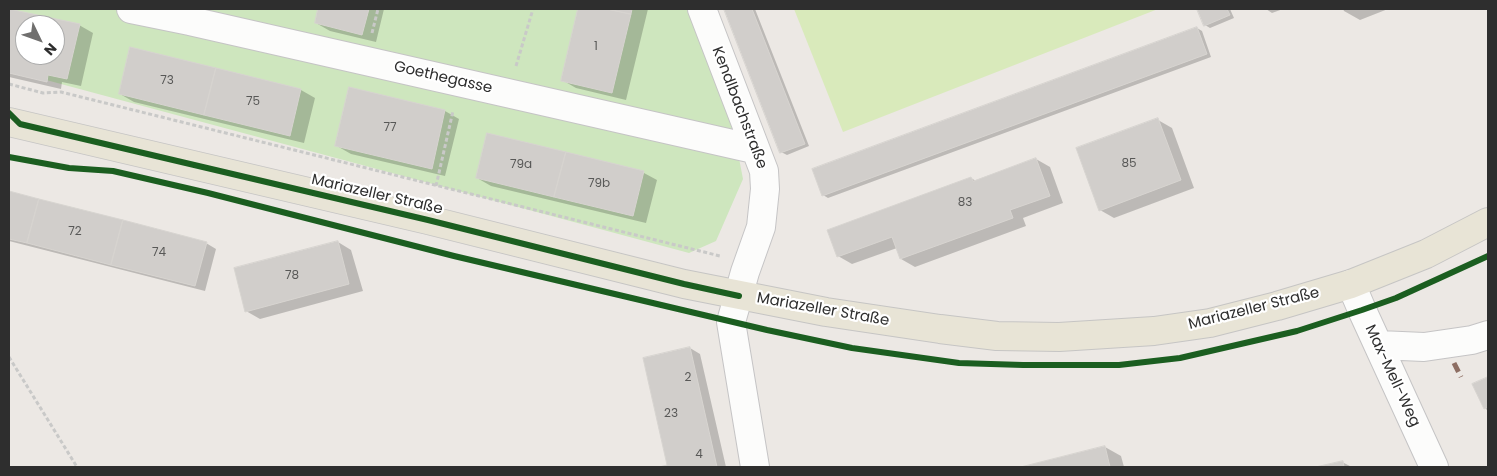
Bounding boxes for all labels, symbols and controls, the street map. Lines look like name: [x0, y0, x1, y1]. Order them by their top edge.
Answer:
north arrow: [15, 15, 65, 65]
text: N: [39, 39, 61, 60]
house number: 1: [594, 40, 598, 54]
street label: Kendlbachstraße: [707, 44, 771, 172]
street label: Goethegasse: [392, 58, 494, 98]
house number: 73: [160, 74, 174, 88]
house number: 75: [246, 95, 260, 109]
house number: 77: [383, 121, 397, 135]
house number: 85: [1121, 157, 1137, 171]
house number: 79a: [510, 158, 532, 172]
street label: Mariazeller Straße: [309, 171, 445, 219]
house number: 79b: [588, 177, 610, 191]
house number: 83: [958, 196, 972, 210]
house number: 72: [68, 225, 82, 239]
house number: 74: [152, 246, 166, 260]
house number: 78: [285, 269, 299, 283]
street label: Mariazeller Straße: [1187, 284, 1321, 334]
street label: Mariazeller Straße: [755, 289, 891, 331]
street label: Max-Mell-Weg: [1361, 322, 1423, 430]
house number: 2: [685, 371, 691, 385]
house number: 23: [664, 407, 678, 421]
house number: 4: [695, 448, 703, 462]

